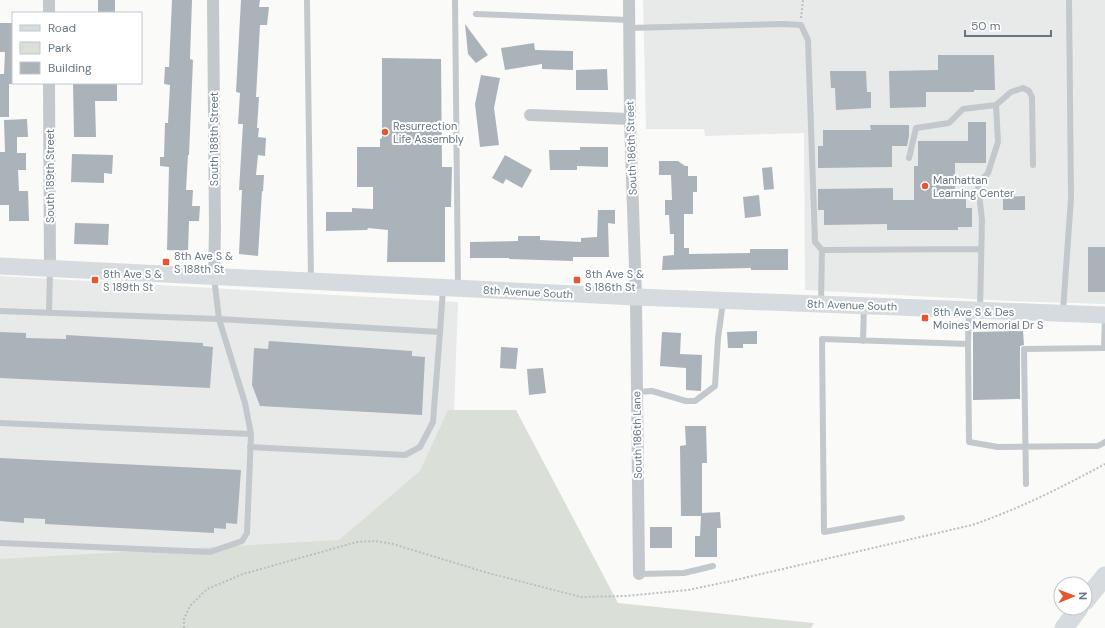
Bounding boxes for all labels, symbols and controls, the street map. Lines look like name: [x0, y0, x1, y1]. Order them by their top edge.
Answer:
legend: [12, 12, 142, 84]
scale bar: [965, 12, 1051, 38]
text: 50 m: [971, 18, 1000, 34]
text: Road: [48, 20, 76, 36]
text: Park: [48, 40, 72, 56]
text: Building: [48, 60, 92, 76]
street label: South 188th Street: [207, 92, 221, 186]
street label: South 186th Street: [622, 101, 640, 195]
place label: Resurrection Life Assembly: [393, 119, 464, 146]
marker: Resurrection Life Assembly: [380, 127, 390, 137]
street label: South 189th Street: [43, 129, 57, 223]
place label: Manhattan Learning Center: [933, 173, 1014, 200]
marker: Manhattan Learning Center: [920, 181, 930, 191]
place label: 8th Ave S & S 188th St: [174, 249, 233, 276]
marker: 8th Ave S & S 188th St: [161, 257, 171, 267]
place label: 8th Ave S & S 189th St: [103, 267, 162, 294]
place label: 8th Ave S & S 186th St: [585, 267, 644, 294]
marker: 8th Ave S & S 189th St: [90, 275, 100, 285]
marker: 8th Ave S & S 186th St: [572, 275, 582, 285]
street label: 8th Avenue South: [482, 283, 574, 301]
street label: 8th Avenue South: [807, 296, 897, 314]
place label: 8th Ave S & Des Moines Memorial Dr S: [933, 305, 1043, 332]
marker: 8th Ave S & Des Moines Memorial Dr S: [920, 313, 930, 323]
street label: South 186th Lane: [629, 391, 645, 479]
north arrow: [1053, 576, 1093, 616]
text: N: [1076, 592, 1090, 600]

